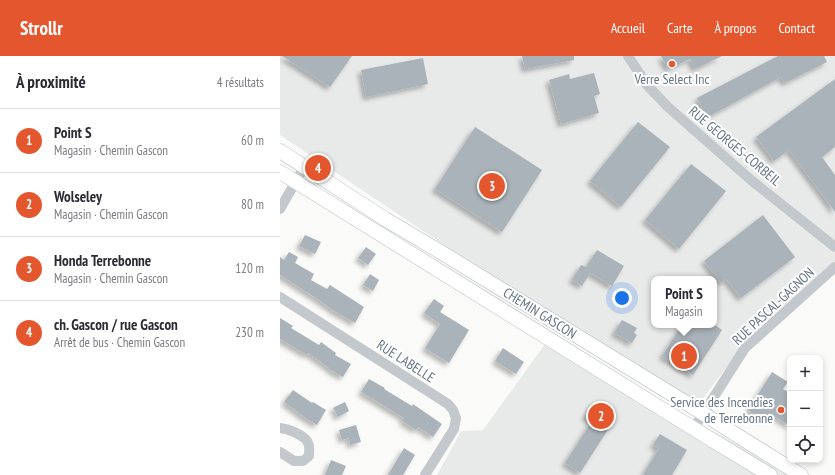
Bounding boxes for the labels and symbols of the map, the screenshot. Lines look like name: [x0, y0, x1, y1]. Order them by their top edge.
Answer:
marker: Verre Select Inc: [667, 59, 677, 69]
place label: Verre Select Inc: [634, 70, 709, 88]
street label: RUE GEORGES-CORBEIL: [685, 102, 785, 190]
pin: 4: [305, 153, 331, 183]
pin: 3: [479, 171, 505, 201]
street label: RUE PASCAL-GAGNON: [728, 263, 818, 349]
street label: CHEMIN GASCON: [500, 283, 580, 343]
your location: [612, 288, 632, 308]
street label: RUE LABELLE: [374, 336, 438, 386]
pin: 1: [671, 341, 697, 371]
place label: Service des Incendies de Terrebonne: [670, 393, 773, 427]
pin: 2: [588, 401, 614, 431]
marker: Service des Incendies de Terrebonne: [776, 405, 786, 415]

